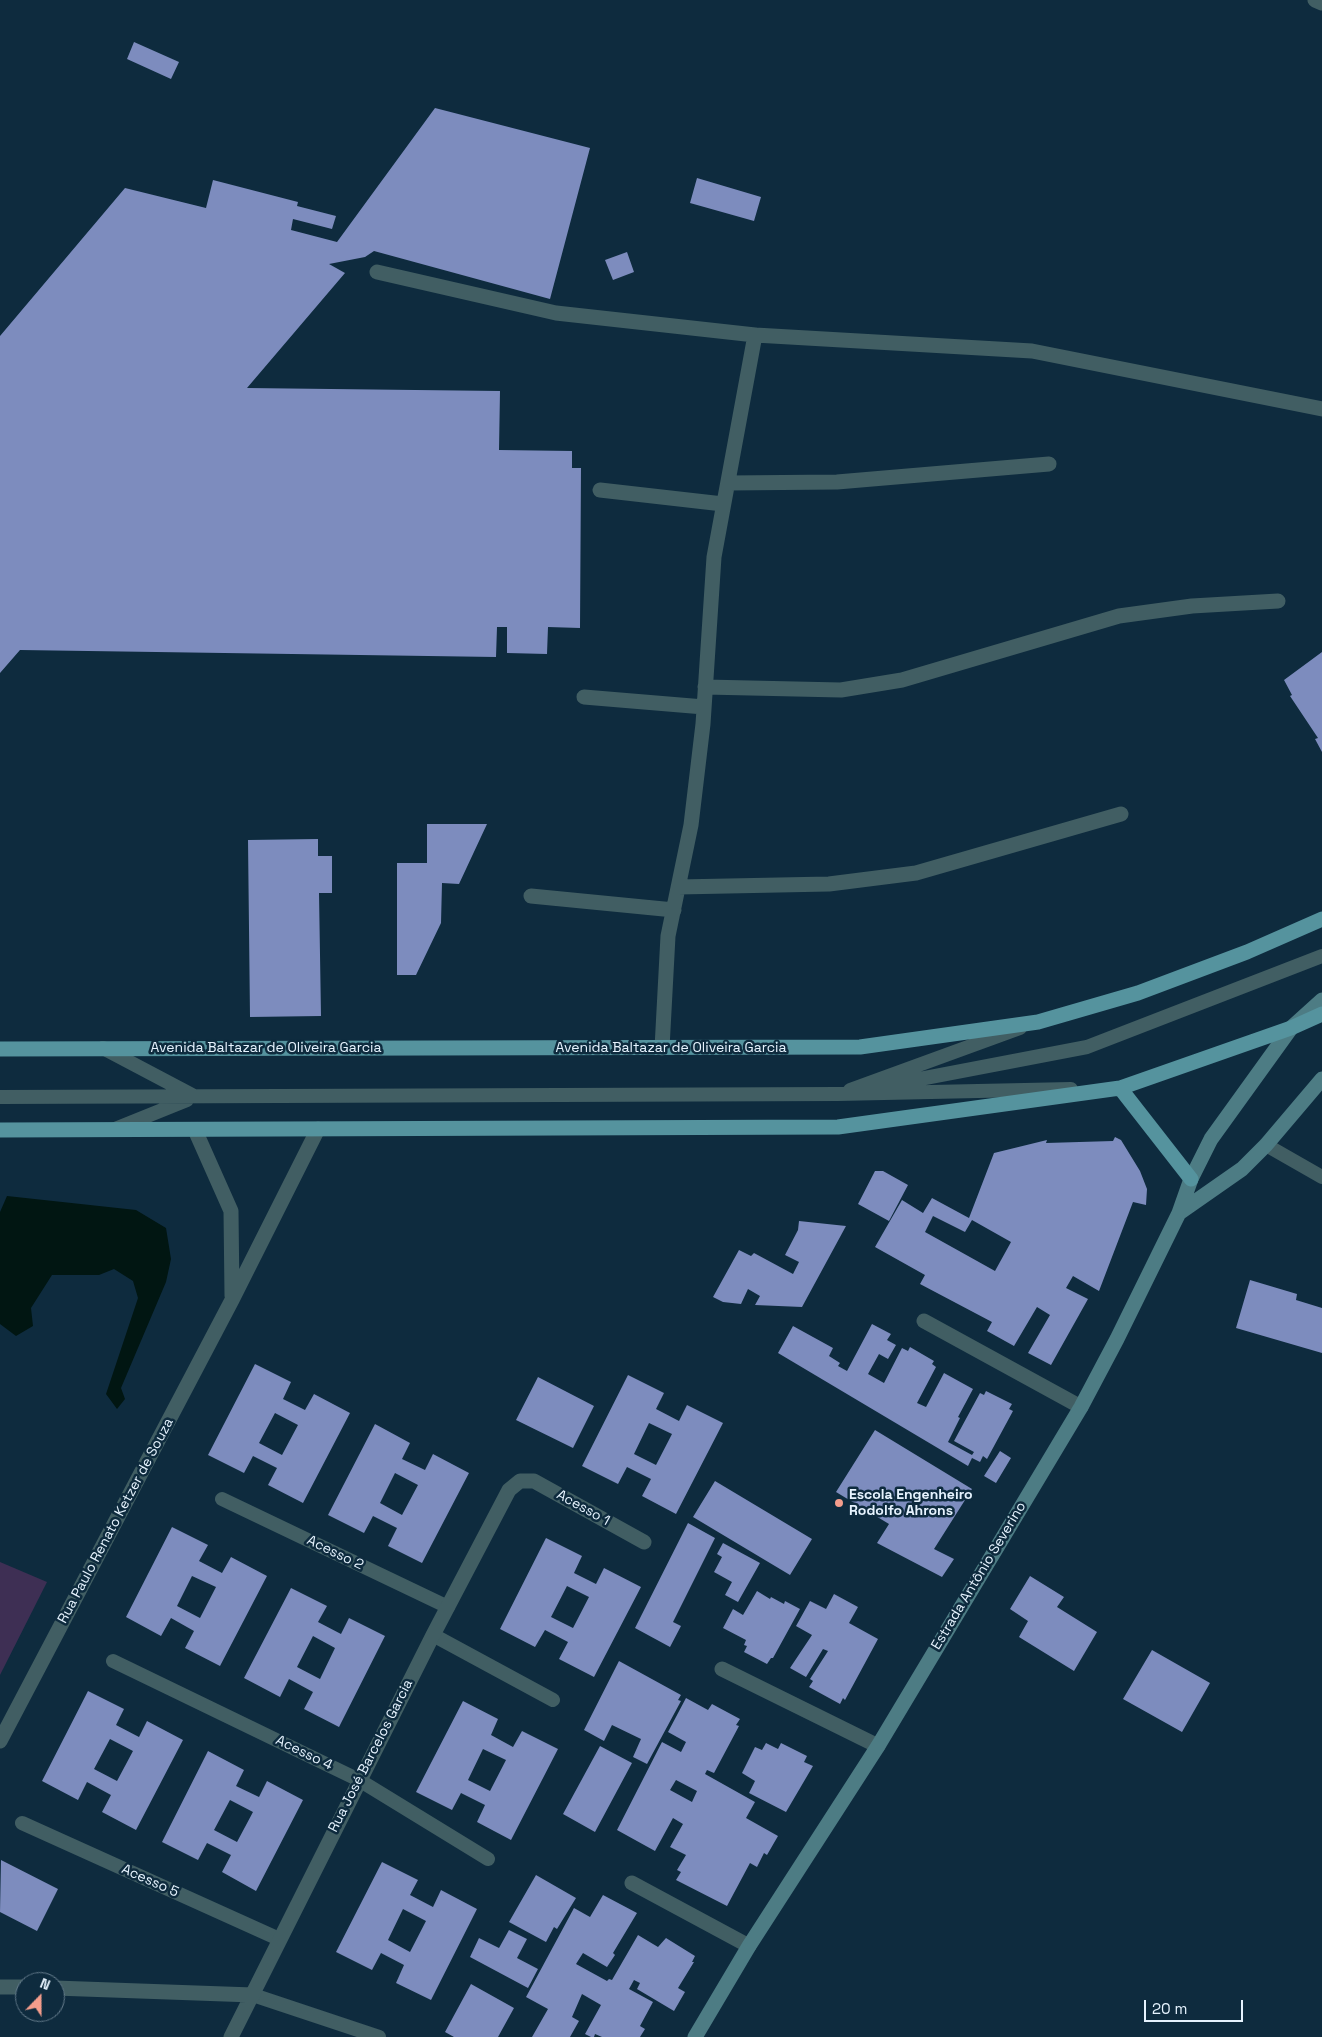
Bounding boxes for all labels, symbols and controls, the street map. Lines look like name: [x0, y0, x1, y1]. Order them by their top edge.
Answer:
street label: Avenida Baltazar de Oliveira Garcia: [150, 1040, 382, 1056]
street label: Avenida Baltazar de Oliveira Garcia: [555, 1040, 787, 1056]
street label: Rua Paulo Renato Ketzer de Souza: [55, 1415, 177, 1627]
street label: Acesso 1: [553, 1487, 613, 1529]
place label: Escola Engenheiro Rodolfo Ahrons: [849, 1487, 973, 1520]
marker: Escola Engenheiro Rodolfo Ahrons: [833, 1497, 845, 1509]
street label: Estrada Antônio Severino: [928, 1499, 1030, 1653]
street label: Acesso 2: [304, 1532, 366, 1574]
street label: Rua José Barcelos Garcia: [325, 1677, 417, 1835]
street label: Acesso 4: [273, 1732, 335, 1774]
street label: Acesso 5: [119, 1861, 181, 1901]
north arrow: [15, 1972, 65, 2022]
text: N: [38, 1974, 53, 1994]
scale bar: [1147, 1990, 1246, 2022]
text: 20 m: [1152, 1999, 1187, 2018]

